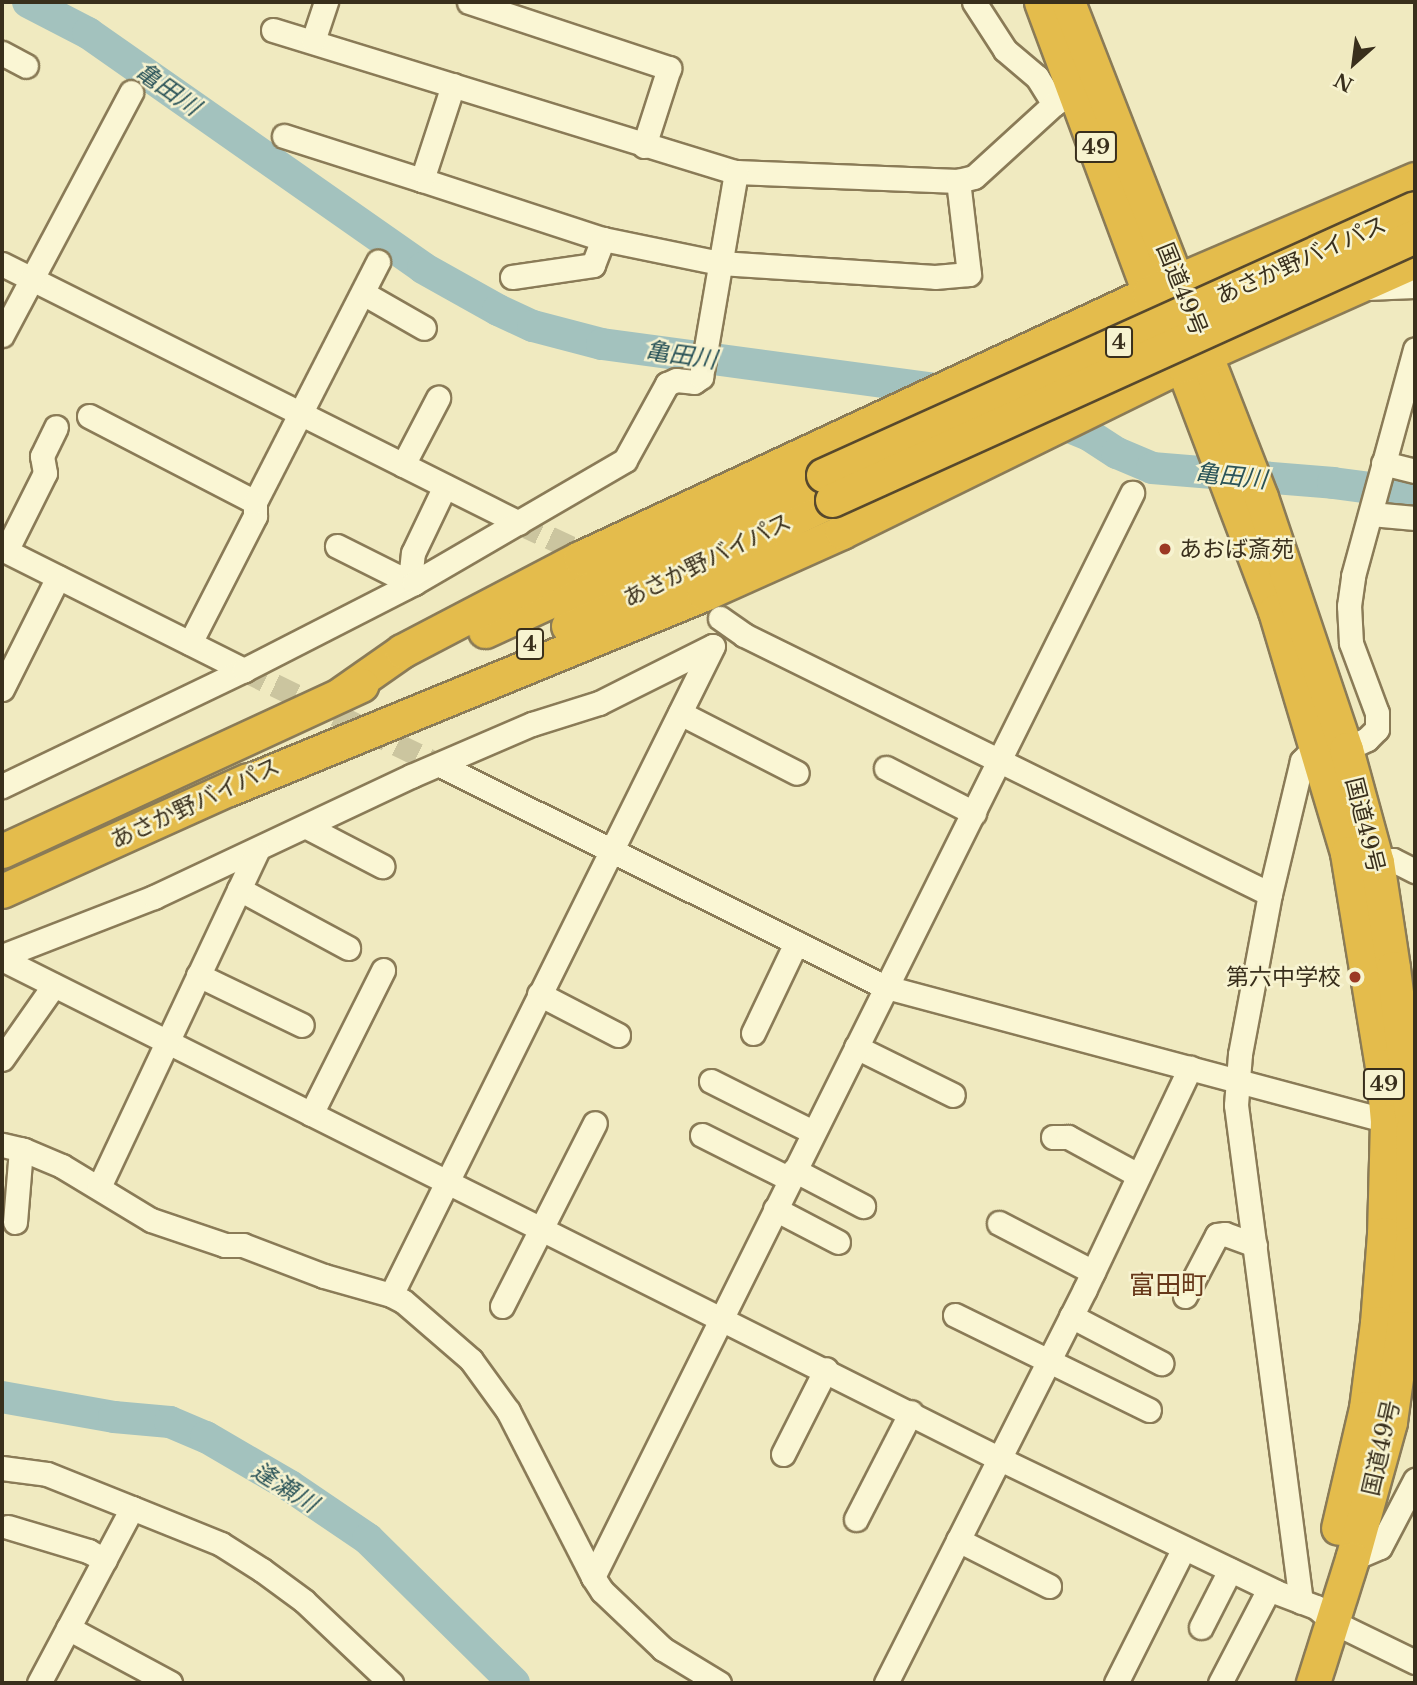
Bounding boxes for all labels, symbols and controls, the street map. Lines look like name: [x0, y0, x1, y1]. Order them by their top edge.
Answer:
north arrow: [1319, 28, 1389, 98]
water label: 亀田川: [130, 57, 206, 121]
text: N: [1331, 68, 1357, 96]
road number: 49: [1073, 130, 1119, 164]
street label: あさか野バイパス: [1211, 210, 1391, 310]
street label: 国道49号: [1151, 239, 1213, 339]
road number: 4: [1105, 324, 1133, 360]
water label: 亀田川: [643, 336, 719, 374]
water label: 亀田川: [1194, 458, 1268, 494]
street label: あさか野バイパス: [618, 507, 796, 613]
place label: あおば斎苑: [1179, 535, 1294, 563]
marker: あおば斎苑: [1157, 541, 1173, 557]
road number: 4: [516, 626, 544, 662]
street label: あさか野バイパス: [106, 752, 284, 854]
street label: 国道49号: [1340, 774, 1390, 876]
place label: 第六中学校: [1226, 963, 1341, 991]
marker: 第六中学校: [1347, 969, 1363, 985]
road number: 49: [1361, 1066, 1407, 1102]
district label: 富田町: [1129, 1270, 1207, 1302]
street label: 国道49号: [1357, 1398, 1405, 1498]
water label: 逢瀬川: [247, 1456, 323, 1518]

